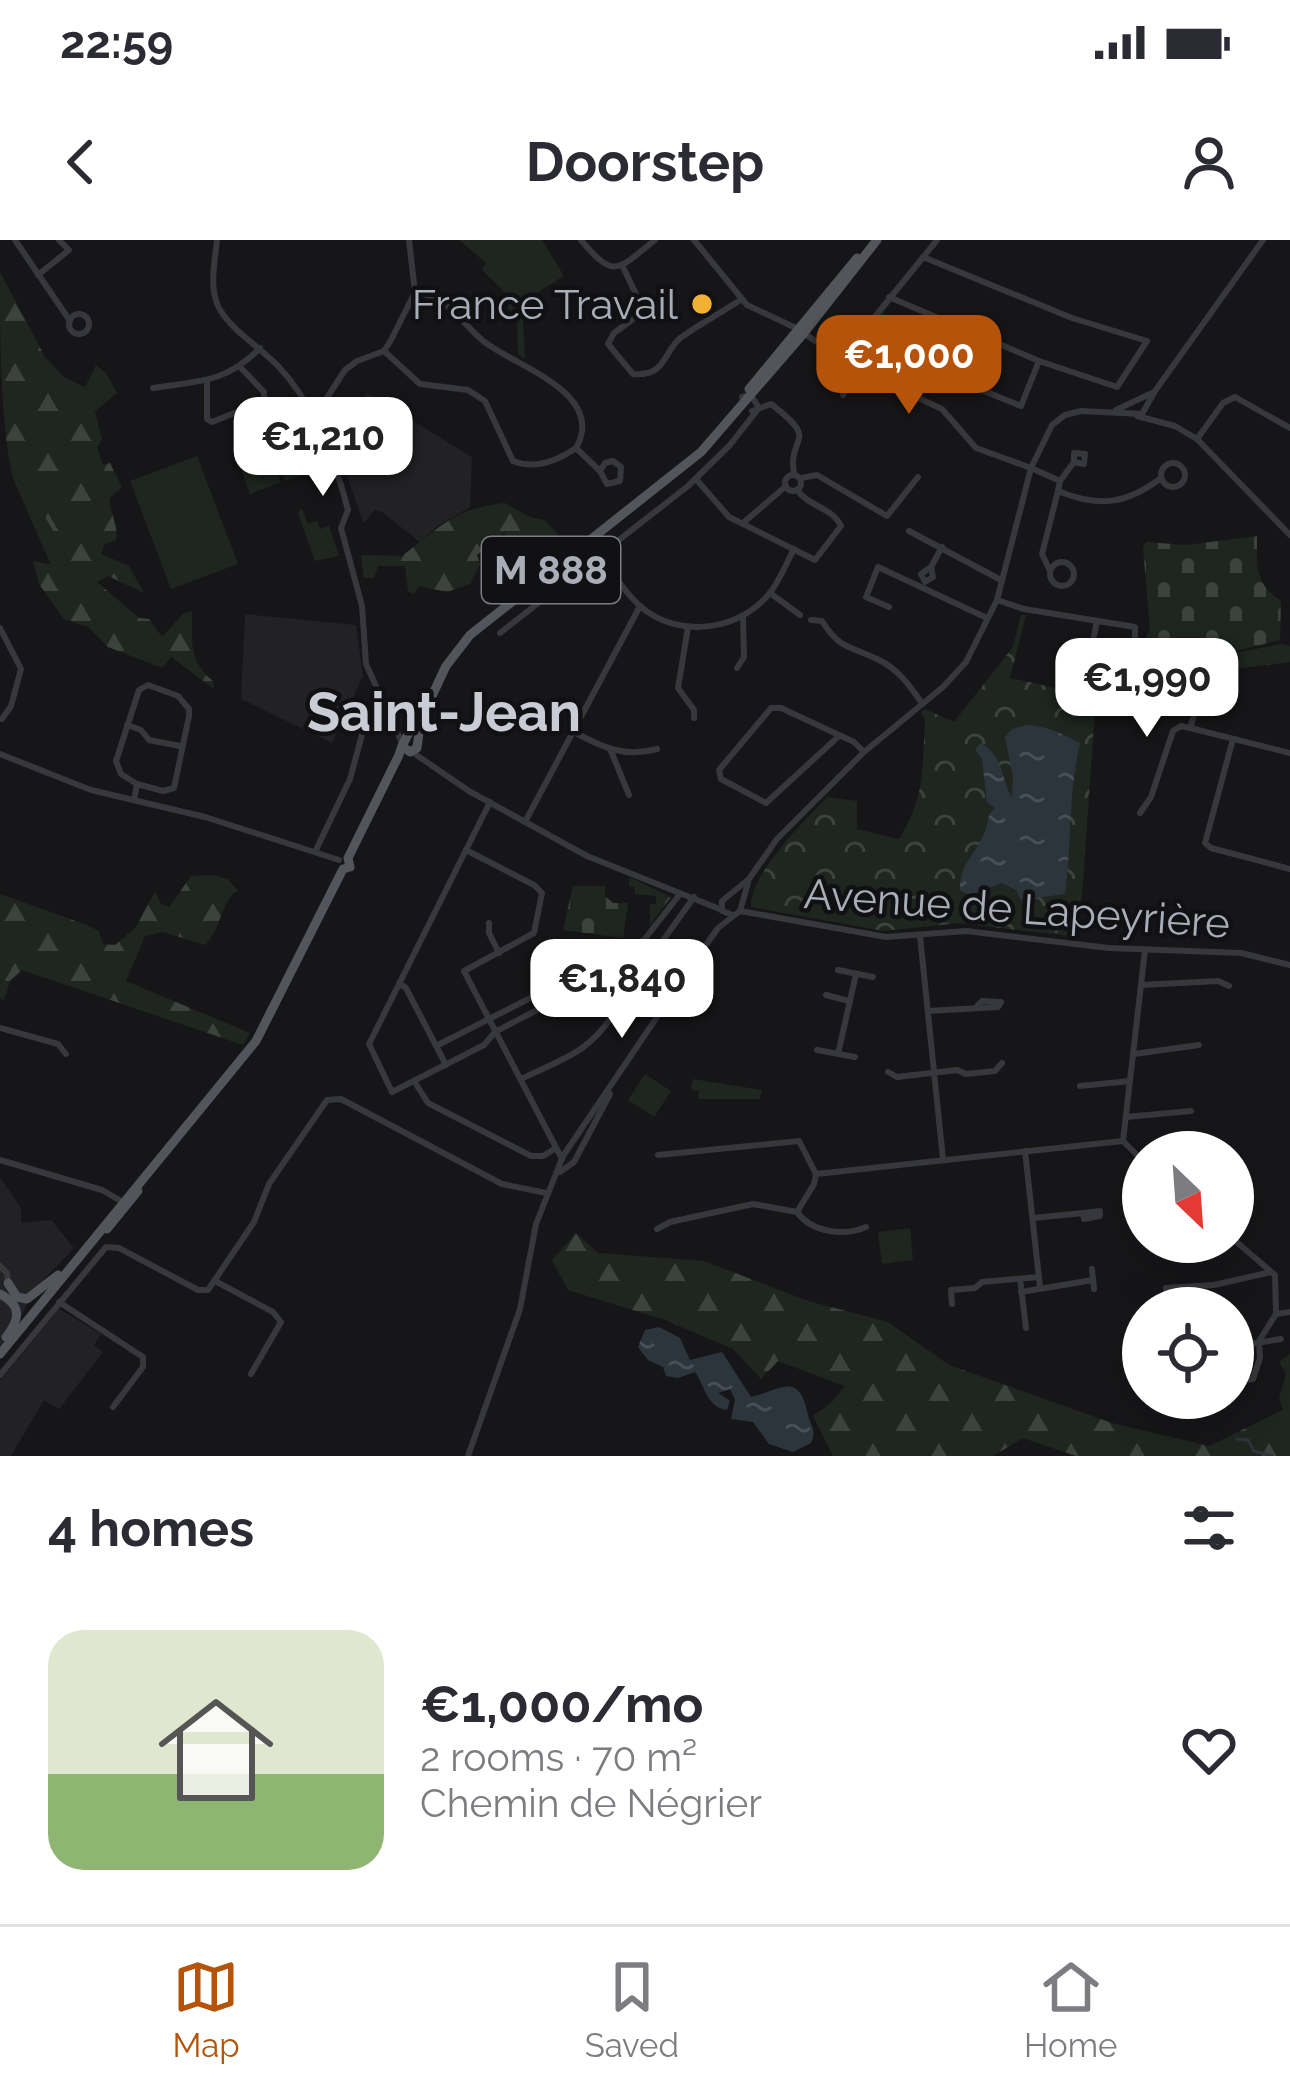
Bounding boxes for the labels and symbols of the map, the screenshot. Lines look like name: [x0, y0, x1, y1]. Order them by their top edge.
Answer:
place label: France Travail: [412, 280, 679, 329]
marker: France Travail: [689, 291, 715, 317]
pin: €1,000: [811, 315, 1007, 417]
pin: €1,210: [225, 397, 421, 499]
road number: M 888: [482, 537, 620, 603]
pin: €1,990: [1049, 638, 1245, 740]
district label: Saint-Jean: [307, 680, 581, 744]
street label: Avenue de Lapeyrière: [802, 869, 1232, 948]
pin: €1,840: [524, 939, 720, 1041]
north arrow: [1122, 1131, 1254, 1263]

